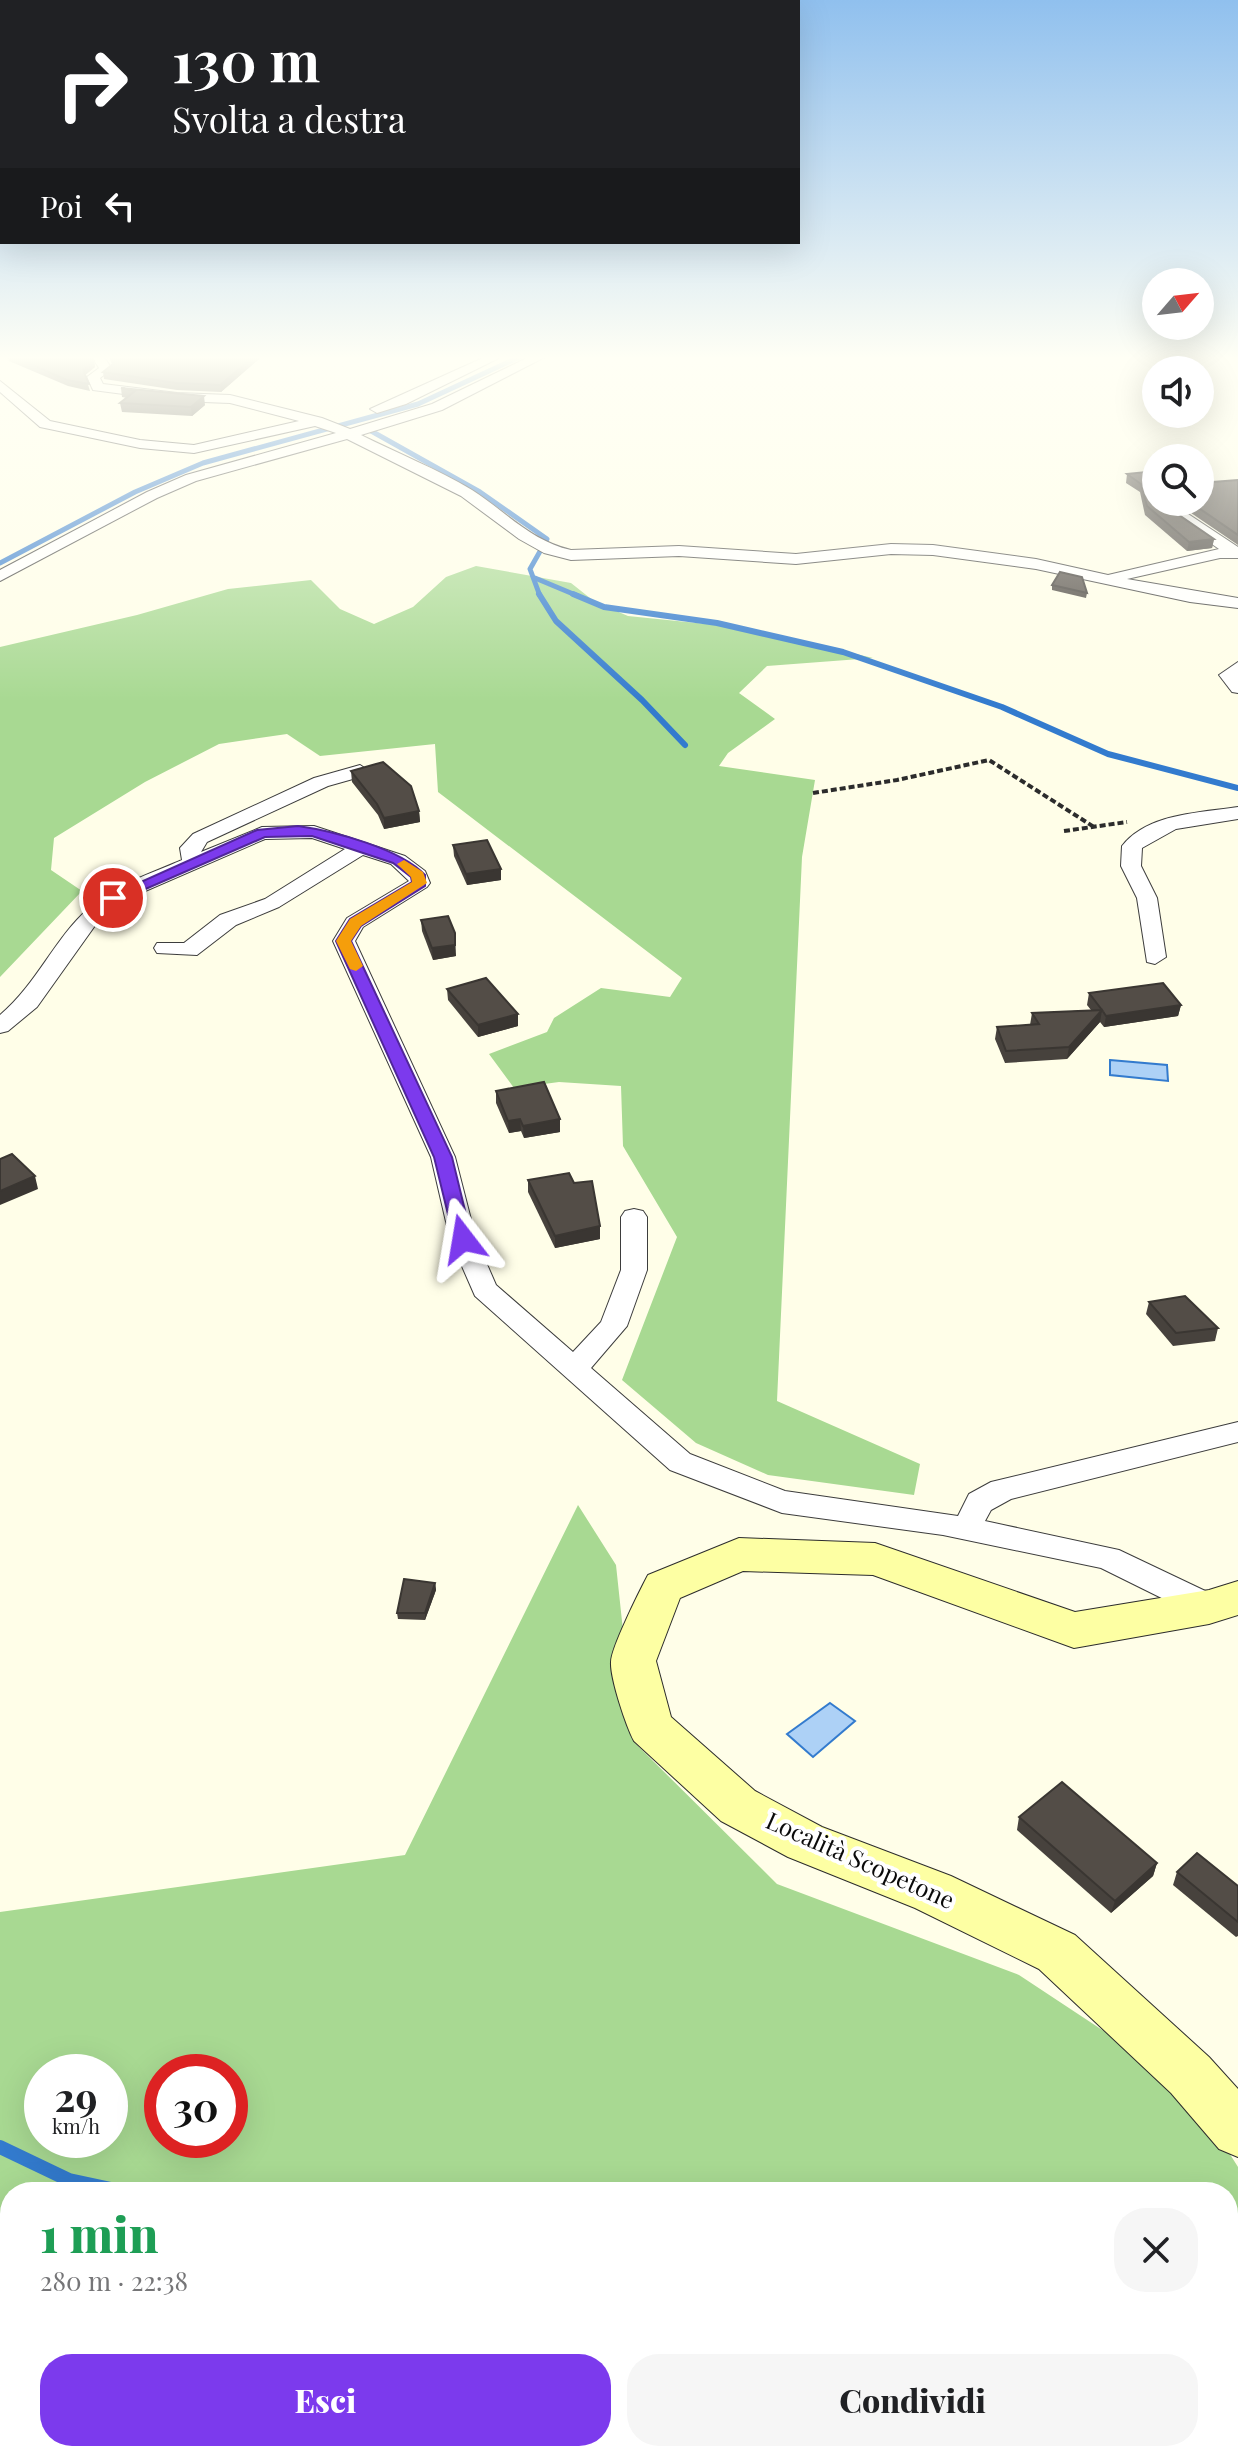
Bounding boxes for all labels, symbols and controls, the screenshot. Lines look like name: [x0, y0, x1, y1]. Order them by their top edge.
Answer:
text: 130 m: [172, 22, 320, 97]
icon: right: [40, 32, 144, 136]
text: Svolta a destra: [172, 94, 406, 142]
icon: left: [98, 184, 142, 228]
text: Poi: [40, 186, 82, 226]
north arrow: [1142, 268, 1214, 340]
map controls: [1142, 268, 1214, 516]
button: sound: [1142, 356, 1214, 428]
button: search: [1142, 444, 1214, 516]
pin: [79, 864, 147, 932]
icon: arrive: [91, 876, 135, 920]
position arrow: [421, 1197, 505, 1281]
street label: Località Scopetone: [762, 1803, 960, 1915]
speed limit sign: 30: [144, 2054, 248, 2158]
text: 29: [54, 2069, 98, 2122]
text: km/h: [52, 2112, 100, 2139]
text: 1 min: [40, 2201, 158, 2265]
button: close: [1114, 2208, 1198, 2292]
text: 280 m · 22:38: [40, 2263, 188, 2298]
button: Esci: [40, 2354, 611, 2446]
button: Condividi: [627, 2354, 1198, 2446]

